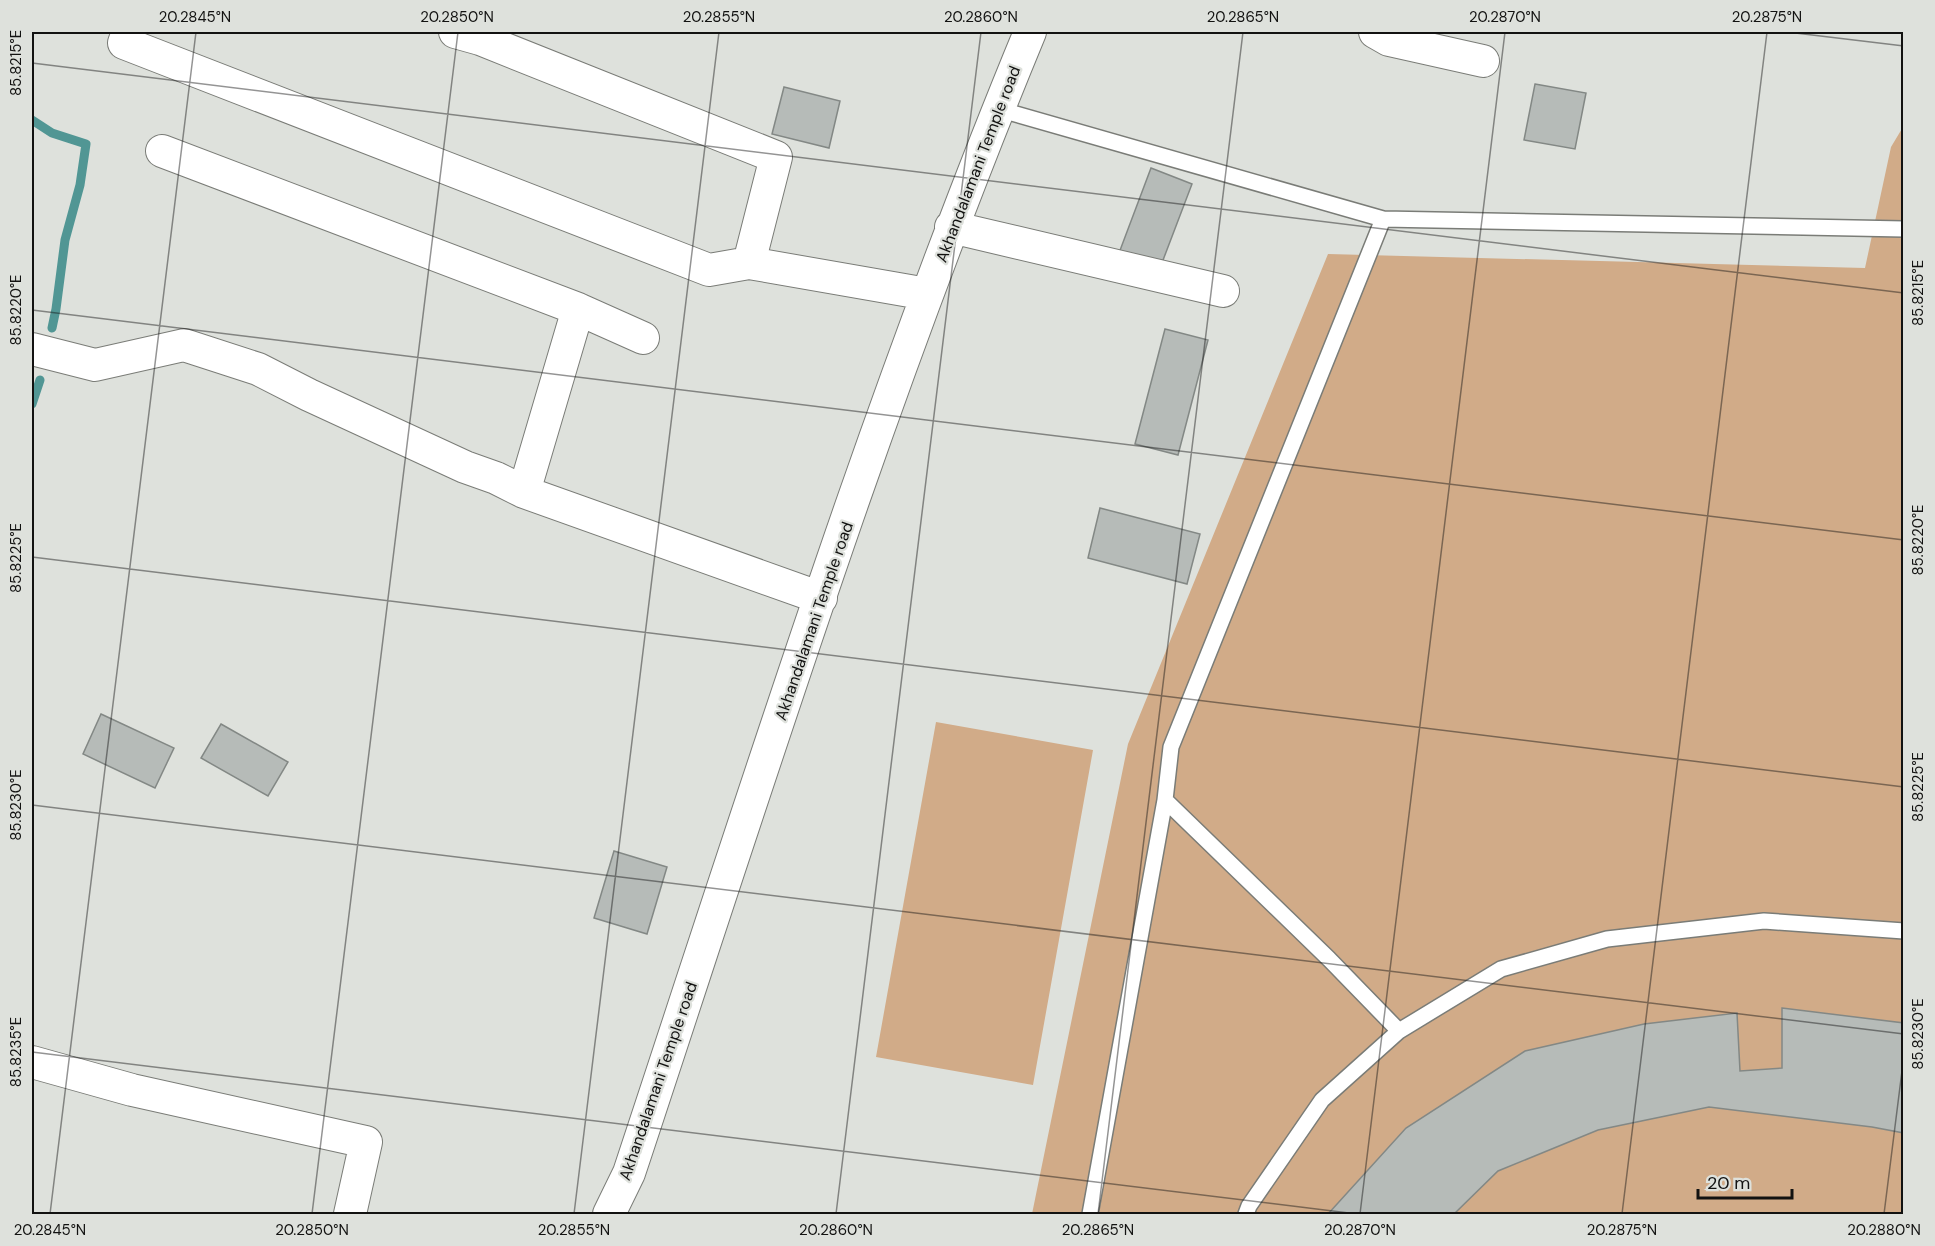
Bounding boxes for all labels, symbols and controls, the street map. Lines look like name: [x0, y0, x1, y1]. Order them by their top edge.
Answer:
text: 20.2845°N: [159, 7, 231, 27]
text: 20.2850°N: [420, 7, 494, 27]
text: 20.2855°N: [683, 7, 755, 27]
text: 20.2860°N: [944, 7, 1018, 27]
text: 20.2865°N: [1207, 7, 1279, 27]
text: 20.2870°N: [1469, 7, 1541, 27]
text: 20.2875°N: [1732, 7, 1802, 27]
text: 85.8215°E: [6, 30, 26, 96]
street label: Akhandalamani Temple road: [931, 63, 1025, 265]
text: 85.8215°E: [1908, 260, 1928, 326]
text: 85.8220°E: [6, 274, 26, 346]
text: 85.8220°E: [1908, 504, 1928, 576]
street label: Akhandalamani Temple road: [770, 519, 858, 723]
text: 85.8225°E: [6, 523, 26, 593]
text: 85.8225°E: [1908, 752, 1928, 822]
text: 85.8230°E: [6, 769, 26, 841]
street label: Akhandalamani Temple road: [614, 979, 702, 1183]
text: 85.8230°E: [1908, 998, 1928, 1070]
text: 85.8235°E: [6, 1017, 26, 1087]
scale bar: [1698, 1162, 1792, 1200]
text: 20 m: [1707, 1171, 1750, 1195]
text: 20.2845°N: [14, 1220, 86, 1240]
text: 20.2850°N: [275, 1220, 349, 1240]
text: 20.2855°N: [538, 1220, 610, 1240]
text: 20.2860°N: [799, 1220, 873, 1240]
text: 20.2865°N: [1062, 1220, 1134, 1240]
text: 20.2870°N: [1324, 1220, 1396, 1240]
text: 20.2875°N: [1587, 1220, 1657, 1240]
text: 20.2880°N: [1847, 1220, 1921, 1240]

